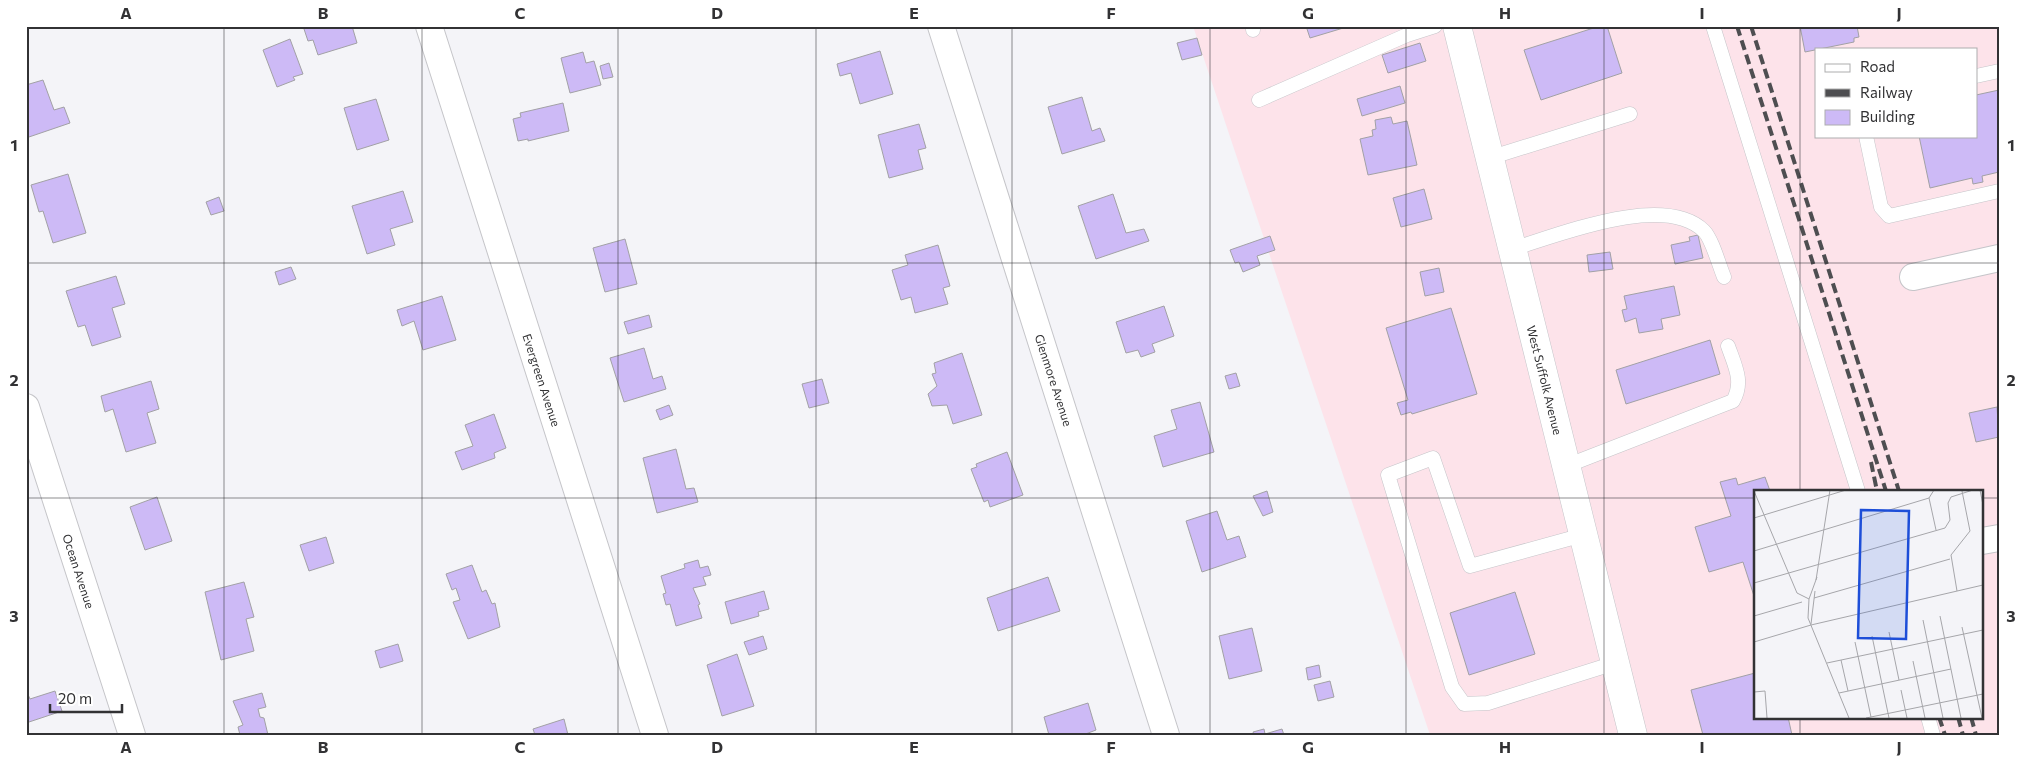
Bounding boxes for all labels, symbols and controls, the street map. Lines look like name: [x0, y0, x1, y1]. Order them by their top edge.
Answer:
text: A: [120, 3, 132, 22]
text: B: [318, 3, 329, 22]
text: C: [515, 3, 526, 22]
text: D: [711, 3, 723, 22]
text: E: [909, 3, 919, 22]
text: F: [1106, 3, 1116, 22]
text: G: [1302, 3, 1314, 22]
text: H: [1499, 3, 1511, 22]
text: I: [1699, 3, 1705, 22]
text: J: [1896, 3, 1902, 22]
legend: [1815, 48, 1978, 138]
text: Road: [1860, 57, 1895, 75]
text: Railway: [1860, 83, 1913, 101]
text: Building: [1860, 107, 1915, 125]
text: 1: [10, 135, 18, 154]
text: 1: [2007, 135, 2015, 154]
street label: West Suffolk Avenue: [1525, 324, 1565, 436]
street label: Evergreen Avenue: [520, 332, 564, 428]
street label: Glenmore Avenue: [1033, 332, 1075, 428]
text: 2: [9, 370, 19, 389]
text: 2: [2006, 370, 2016, 389]
inset map: [1754, 490, 1982, 718]
street label: Ocean Avenue: [60, 532, 98, 610]
text: 3: [9, 606, 19, 625]
text: 3: [2006, 606, 2016, 625]
scale bar: [50, 681, 122, 713]
text: 20 m: [58, 689, 92, 707]
text: A: [120, 737, 132, 756]
text: B: [318, 737, 329, 756]
text: C: [515, 737, 526, 756]
text: D: [711, 737, 723, 756]
text: E: [909, 737, 919, 756]
text: F: [1106, 737, 1116, 756]
text: G: [1302, 737, 1314, 756]
text: H: [1499, 737, 1511, 756]
text: I: [1699, 737, 1705, 756]
text: J: [1896, 737, 1902, 756]

